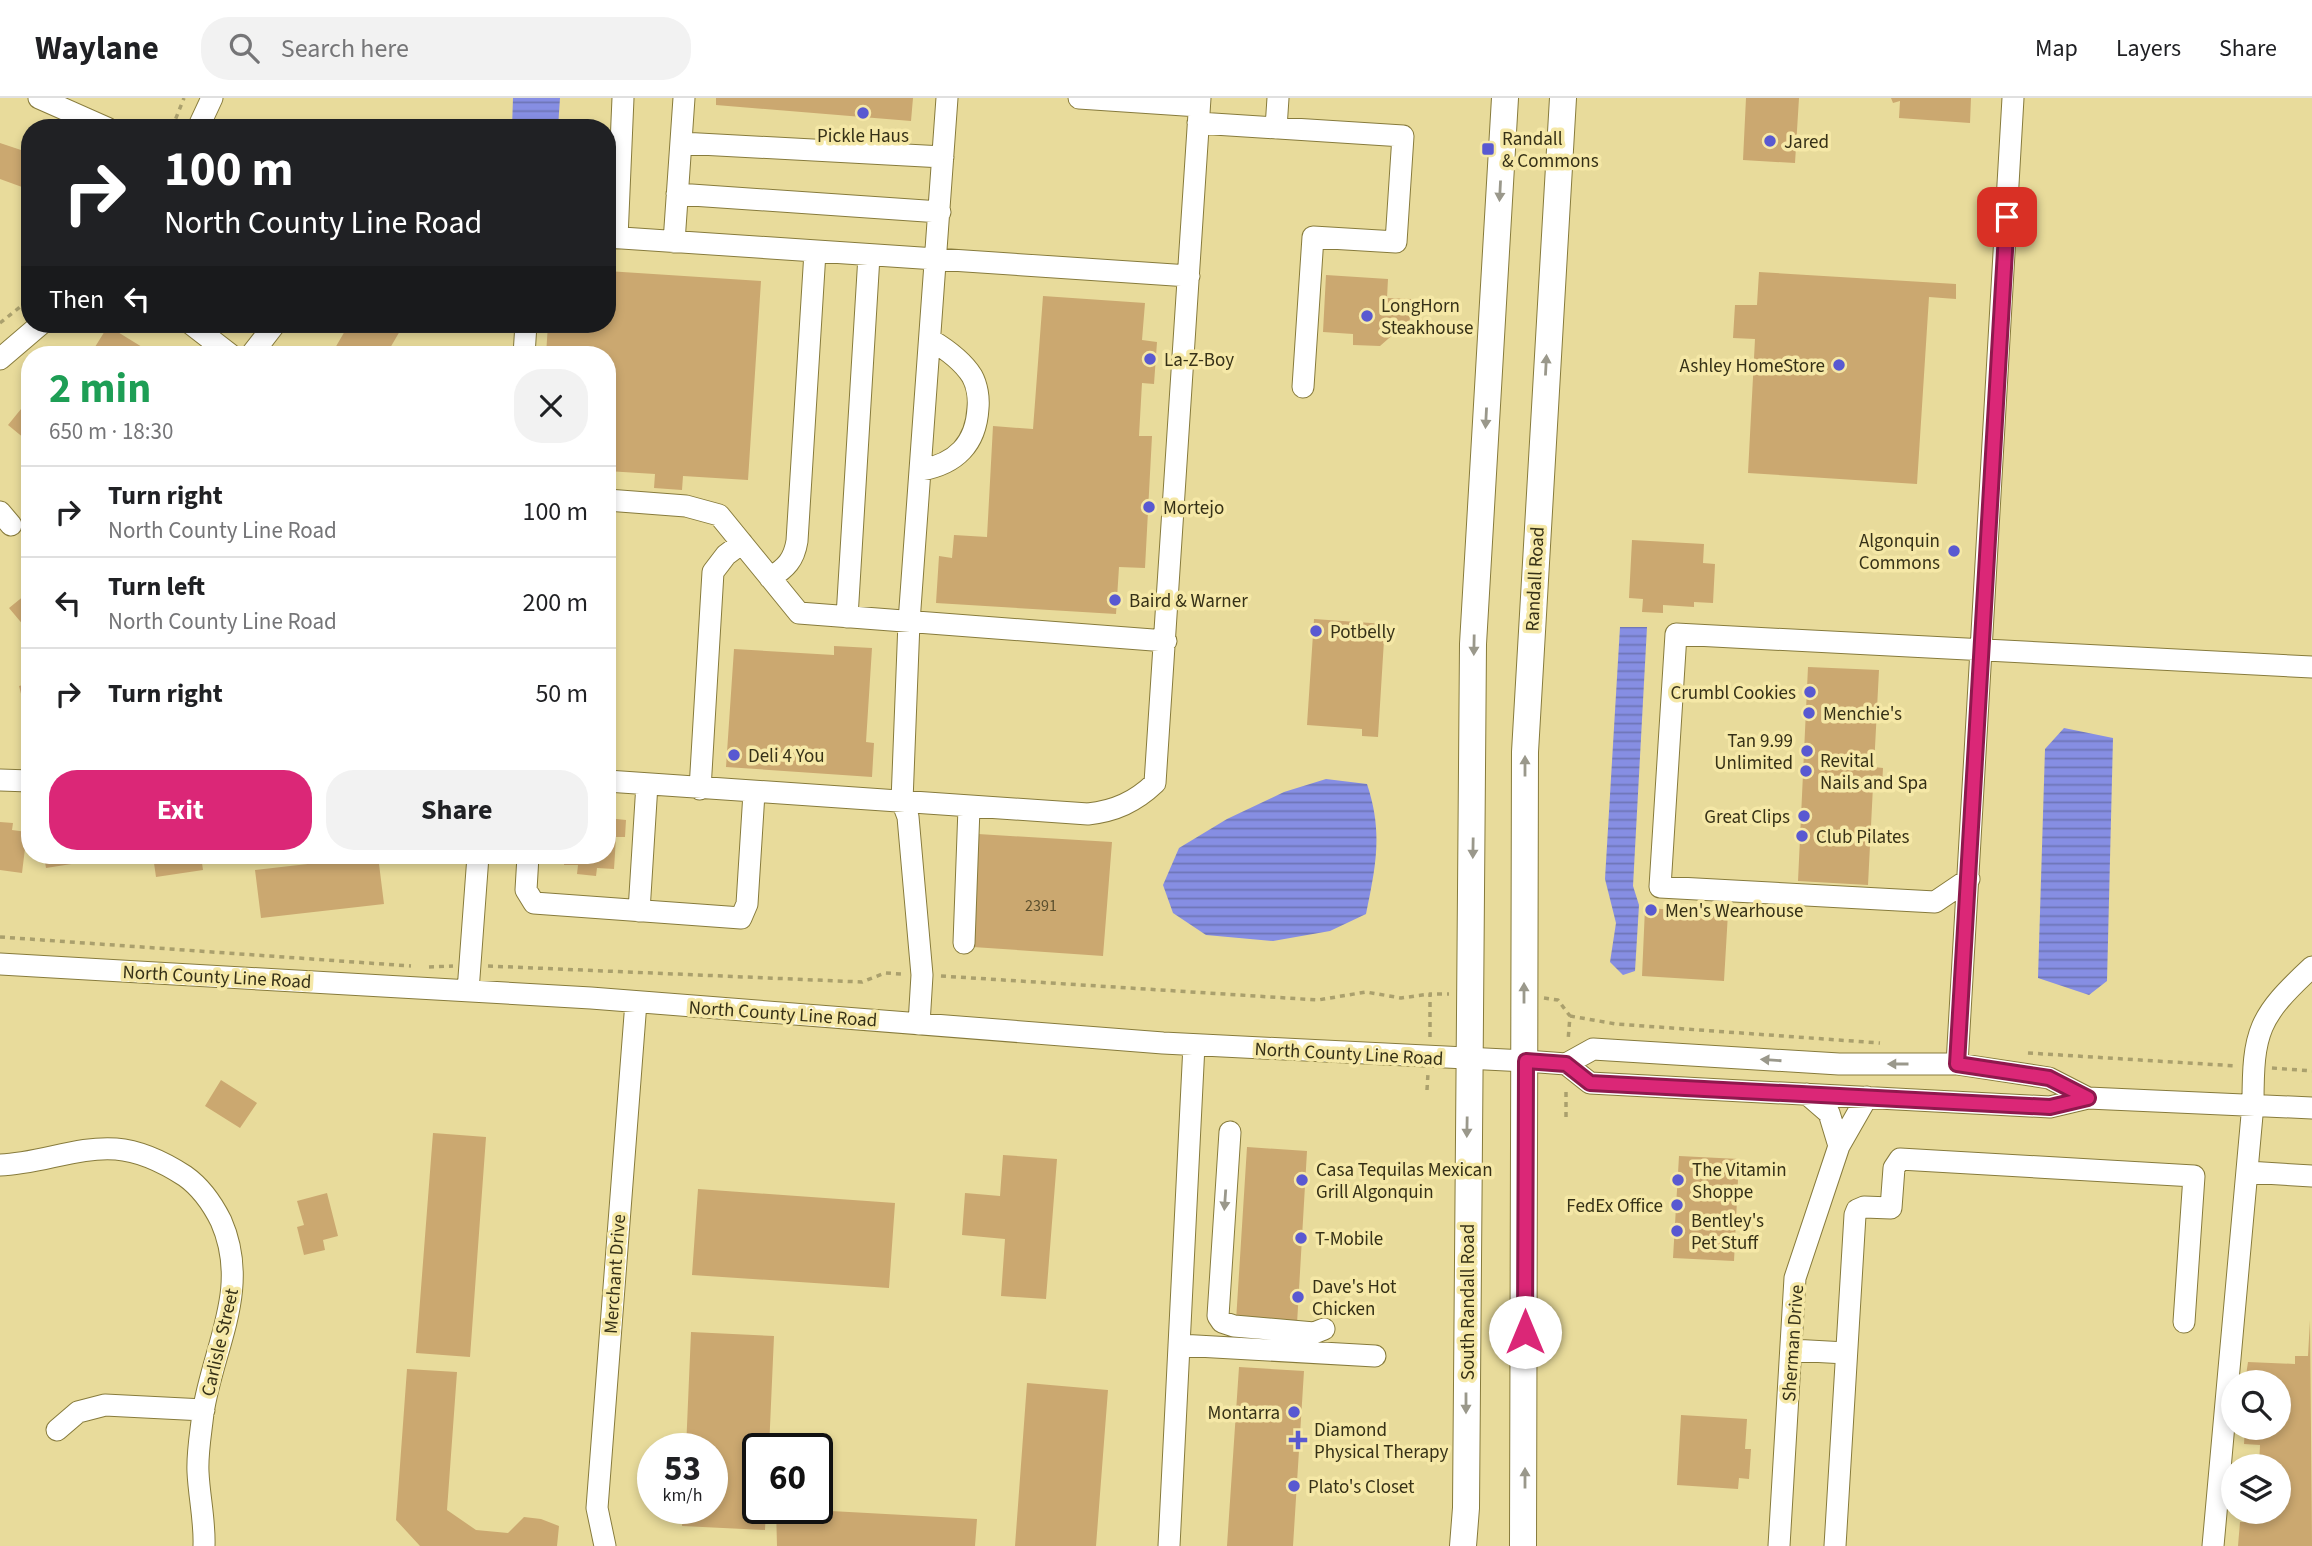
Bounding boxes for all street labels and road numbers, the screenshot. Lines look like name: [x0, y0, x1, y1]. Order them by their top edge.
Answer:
street label: Randall Road: [1519, 526, 1552, 632]
street label: North County Line Road: [122, 959, 312, 996]
street label: North County Line Road: [688, 994, 878, 1035]
street label: North County Line Road: [1254, 1036, 1444, 1073]
street label: Merchant Drive: [598, 1213, 633, 1335]
street label: South Randall Road: [1455, 1224, 1482, 1380]
street label: Sherman Drive: [1776, 1284, 1811, 1403]
street label: Carlisle Street: [195, 1285, 246, 1399]

